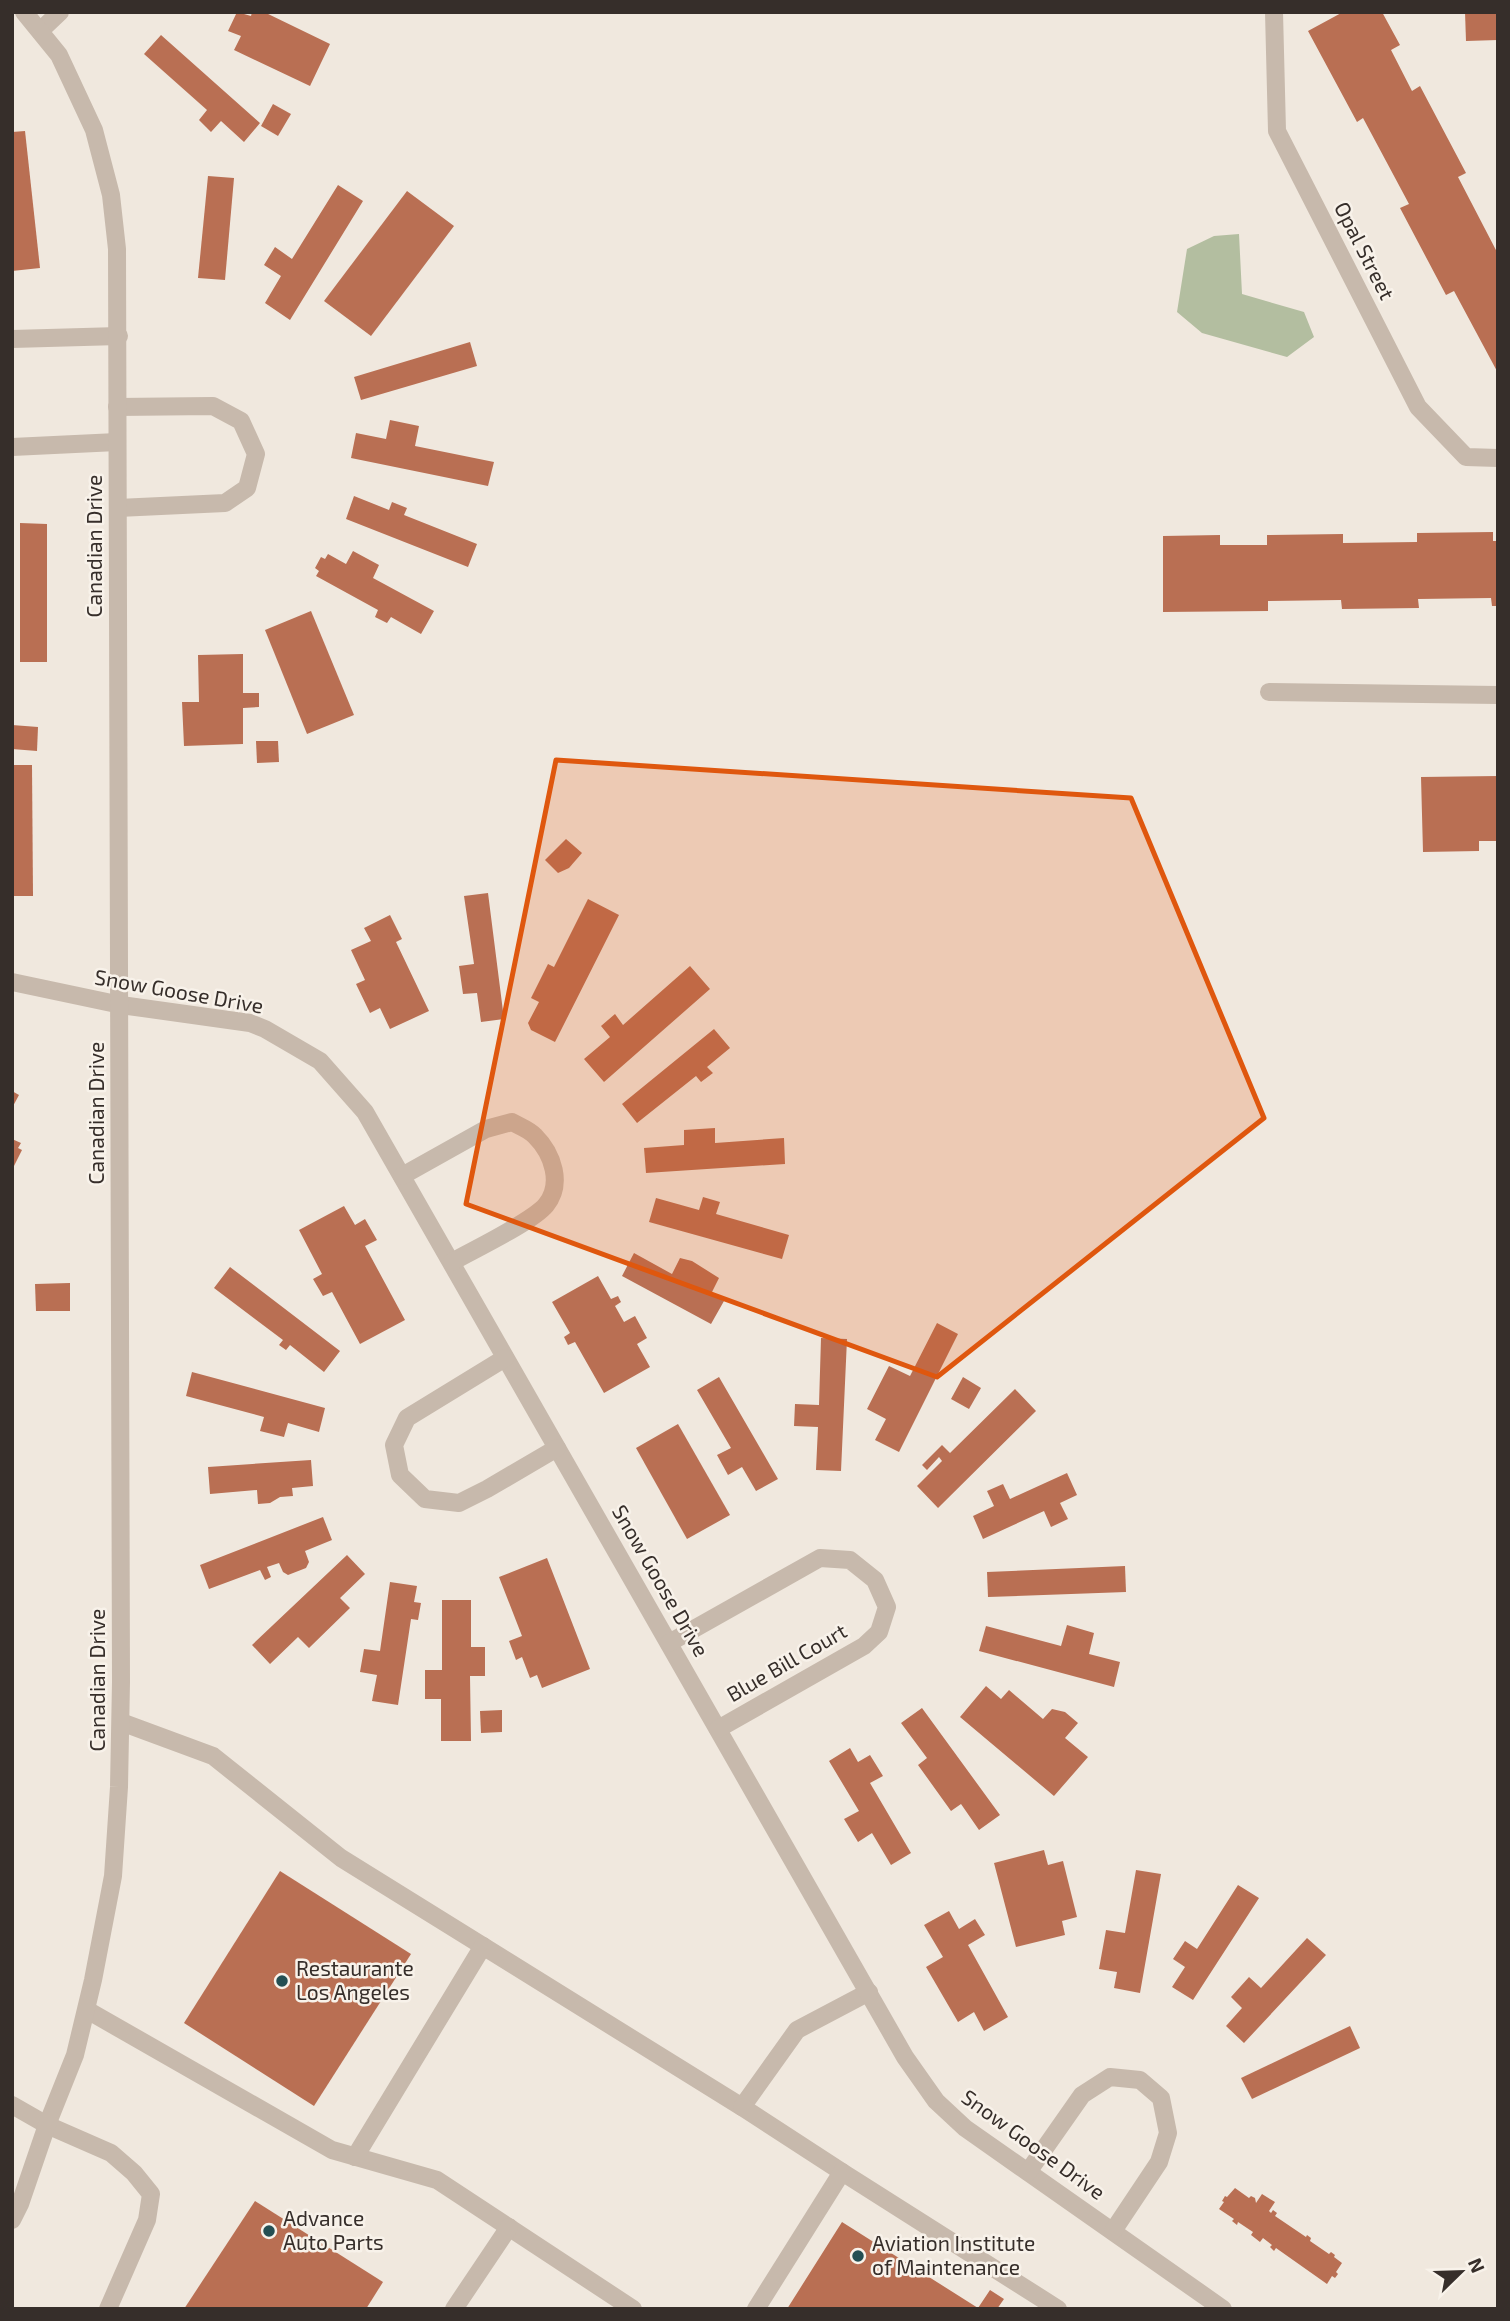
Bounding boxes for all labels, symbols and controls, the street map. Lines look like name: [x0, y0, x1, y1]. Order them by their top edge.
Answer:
street label: Opal Street: [1330, 197, 1401, 303]
street label: Canadian Drive: [81, 475, 106, 617]
street label: Snow Goose Drive: [93, 963, 266, 1018]
street label: Canadian Drive: [83, 1042, 108, 1184]
street label: Snow Goose Drive: [608, 1500, 715, 1661]
street label: Canadian Drive: [84, 1609, 109, 1751]
street label: Blue Bill Court: [722, 1617, 851, 1706]
place label: Restaurante Los Angeles: [296, 1955, 414, 2004]
marker: Restaurante Los Angeles: [274, 1973, 290, 1989]
street label: Snow Goose Drive: [957, 2083, 1110, 2204]
place label: Advance Auto Parts: [283, 2205, 384, 2254]
marker: Advance Auto Parts: [261, 2223, 277, 2239]
place label: Aviation Institute of Maintenance: [872, 2230, 1035, 2279]
north arrow: [1426, 2237, 1496, 2307]
marker: Aviation Institute of Maintenance: [850, 2248, 866, 2264]
text: N: [1464, 2254, 1490, 2276]

